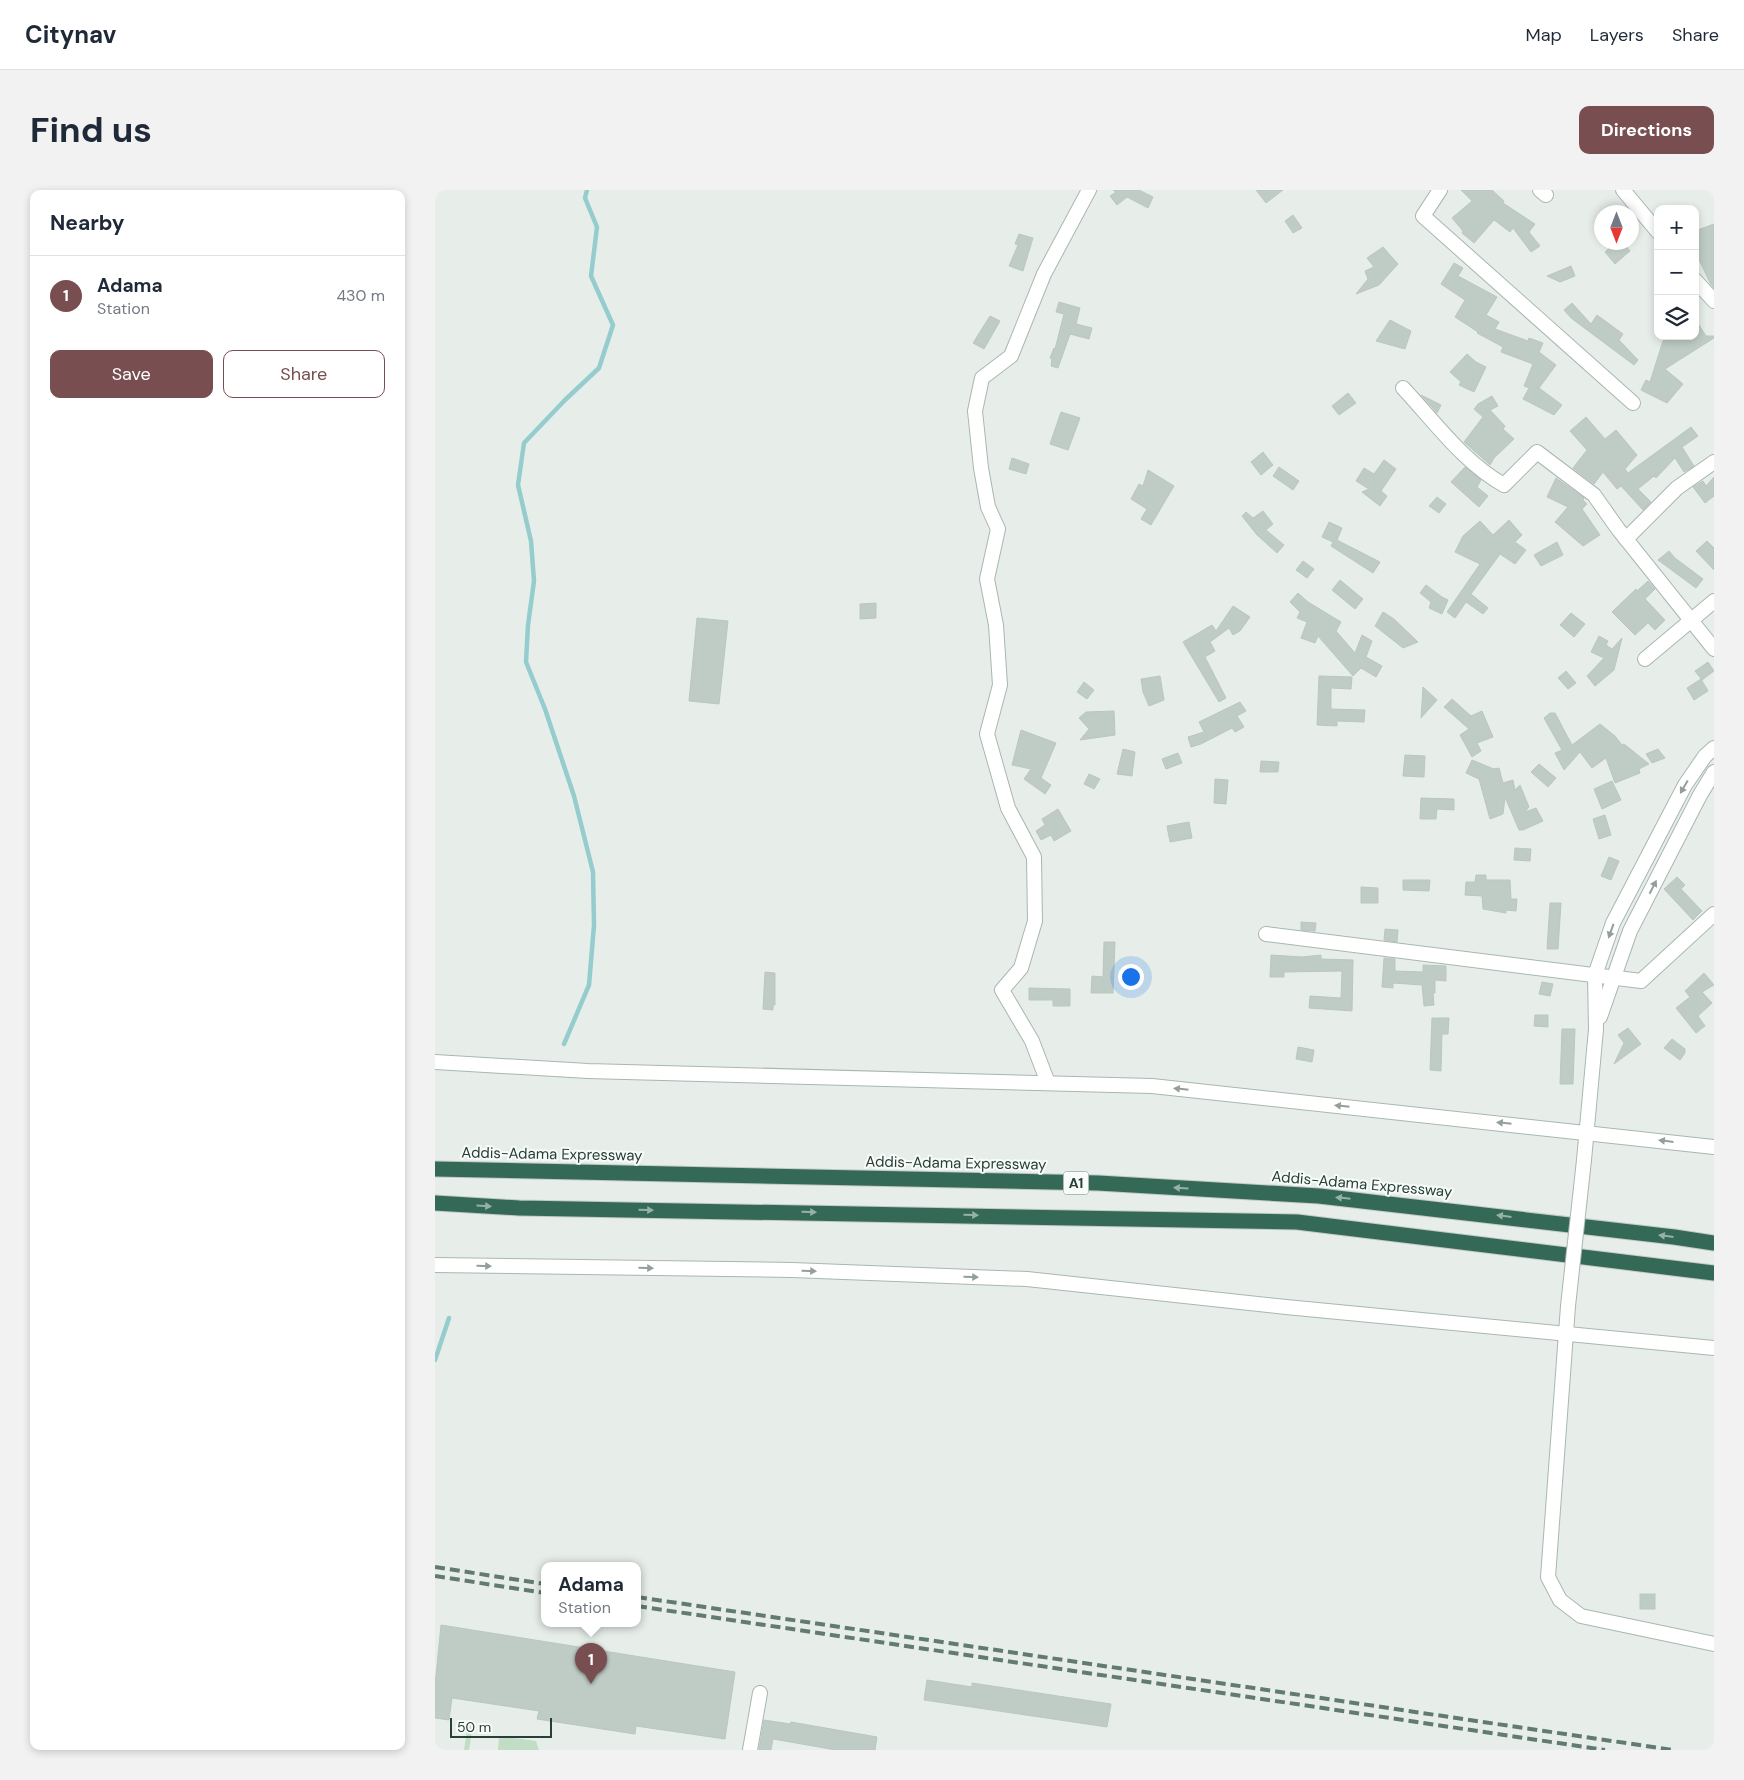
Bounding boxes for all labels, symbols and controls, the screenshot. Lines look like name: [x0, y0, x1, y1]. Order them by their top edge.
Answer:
text: Citynav: [25, 19, 116, 50]
text: Map: [1526, 23, 1562, 47]
text: Layers: [1590, 23, 1644, 47]
text: Share: [1672, 23, 1719, 47]
button: Directions: [1579, 106, 1714, 154]
text: Find us: [30, 107, 152, 153]
north arrow: [1594, 205, 1639, 250]
map controls: [1654, 205, 1699, 340]
button: +: [1654, 205, 1699, 250]
text: Nearby: [50, 209, 124, 237]
button: −: [1654, 250, 1699, 295]
text: Adama: [97, 273, 163, 298]
text: 1: [63, 285, 69, 306]
text: 430 m: [336, 285, 385, 306]
button: layers: [1654, 295, 1699, 340]
text: Station: [97, 298, 150, 319]
button: Save: [50, 350, 213, 398]
button: Share: [223, 350, 385, 398]
one-way arrow: [1680, 780, 1689, 793]
one-way arrow: [1649, 879, 1657, 894]
one-way arrow: [1606, 924, 1614, 939]
your location: [1118, 964, 1144, 990]
one-way arrow: [1173, 1085, 1189, 1093]
one-way arrow: [1334, 1102, 1350, 1110]
one-way arrow: [1496, 1119, 1512, 1127]
one-way arrow: [1657, 1137, 1673, 1145]
street label: Addis-Adama Expressway: [461, 1142, 643, 1166]
street label: Addis-Adama Expressway: [865, 1151, 1047, 1175]
street label: Addis-Adama Expressway: [1271, 1166, 1454, 1202]
road number: A1: [1063, 1171, 1089, 1194]
one-way arrow: [1173, 1184, 1189, 1192]
one-way arrow: [1335, 1194, 1351, 1202]
one-way arrow: [476, 1202, 492, 1210]
one-way arrow: [638, 1206, 654, 1214]
one-way arrow: [801, 1209, 817, 1217]
one-way arrow: [963, 1211, 979, 1219]
one-way arrow: [1496, 1212, 1512, 1220]
one-way arrow: [1658, 1232, 1674, 1240]
one-way arrow: [476, 1262, 492, 1270]
one-way arrow: [638, 1264, 654, 1272]
one-way arrow: [801, 1267, 817, 1275]
one-way arrow: [963, 1273, 979, 1281]
popup: [541, 1562, 641, 1627]
text: Adama: [558, 1572, 624, 1597]
text: Station: [558, 1597, 611, 1618]
pin: 1: [575, 1643, 607, 1684]
scale bar: [450, 1715, 553, 1738]
text: 50 m: [457, 1718, 491, 1736]

